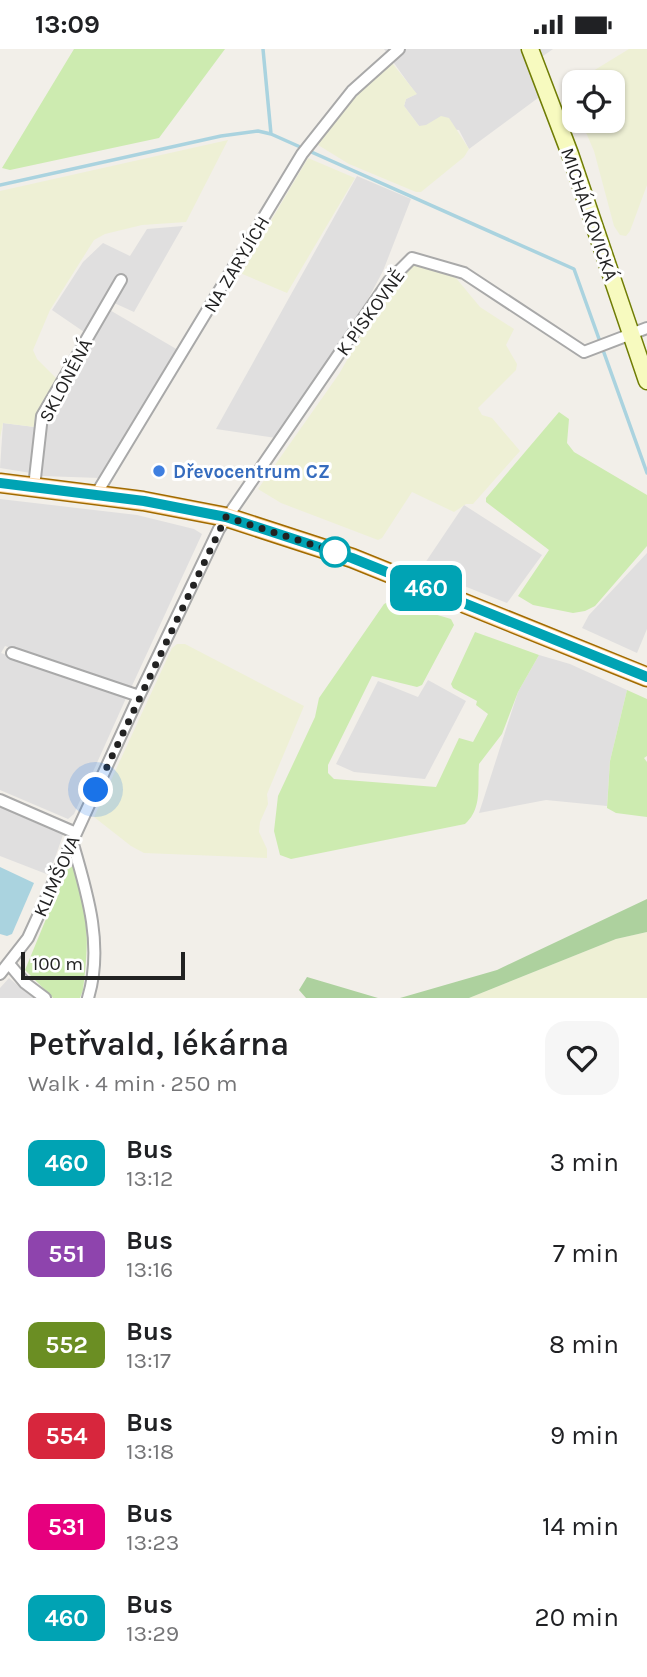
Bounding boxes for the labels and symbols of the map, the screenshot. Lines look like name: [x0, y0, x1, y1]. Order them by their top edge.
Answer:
street label: MICHÁLKOVICKÁ: [556, 145, 623, 284]
street label: NA ZARYJÍCH: [199, 212, 274, 317]
street label: K PÍSKOVNĚ: [331, 265, 410, 360]
street label: SKLONĚNÁ: [34, 334, 97, 426]
place label: Dřevocentrum CZ: [173, 461, 330, 483]
marker: Dřevocentrum CZ: [151, 463, 167, 479]
unlabelled marker: [320, 537, 350, 567]
line badge: 460: [386, 565, 466, 611]
your location: [78, 772, 113, 807]
street label: KLIMŠOVA: [29, 832, 85, 920]
scale bar: [21, 949, 186, 981]

